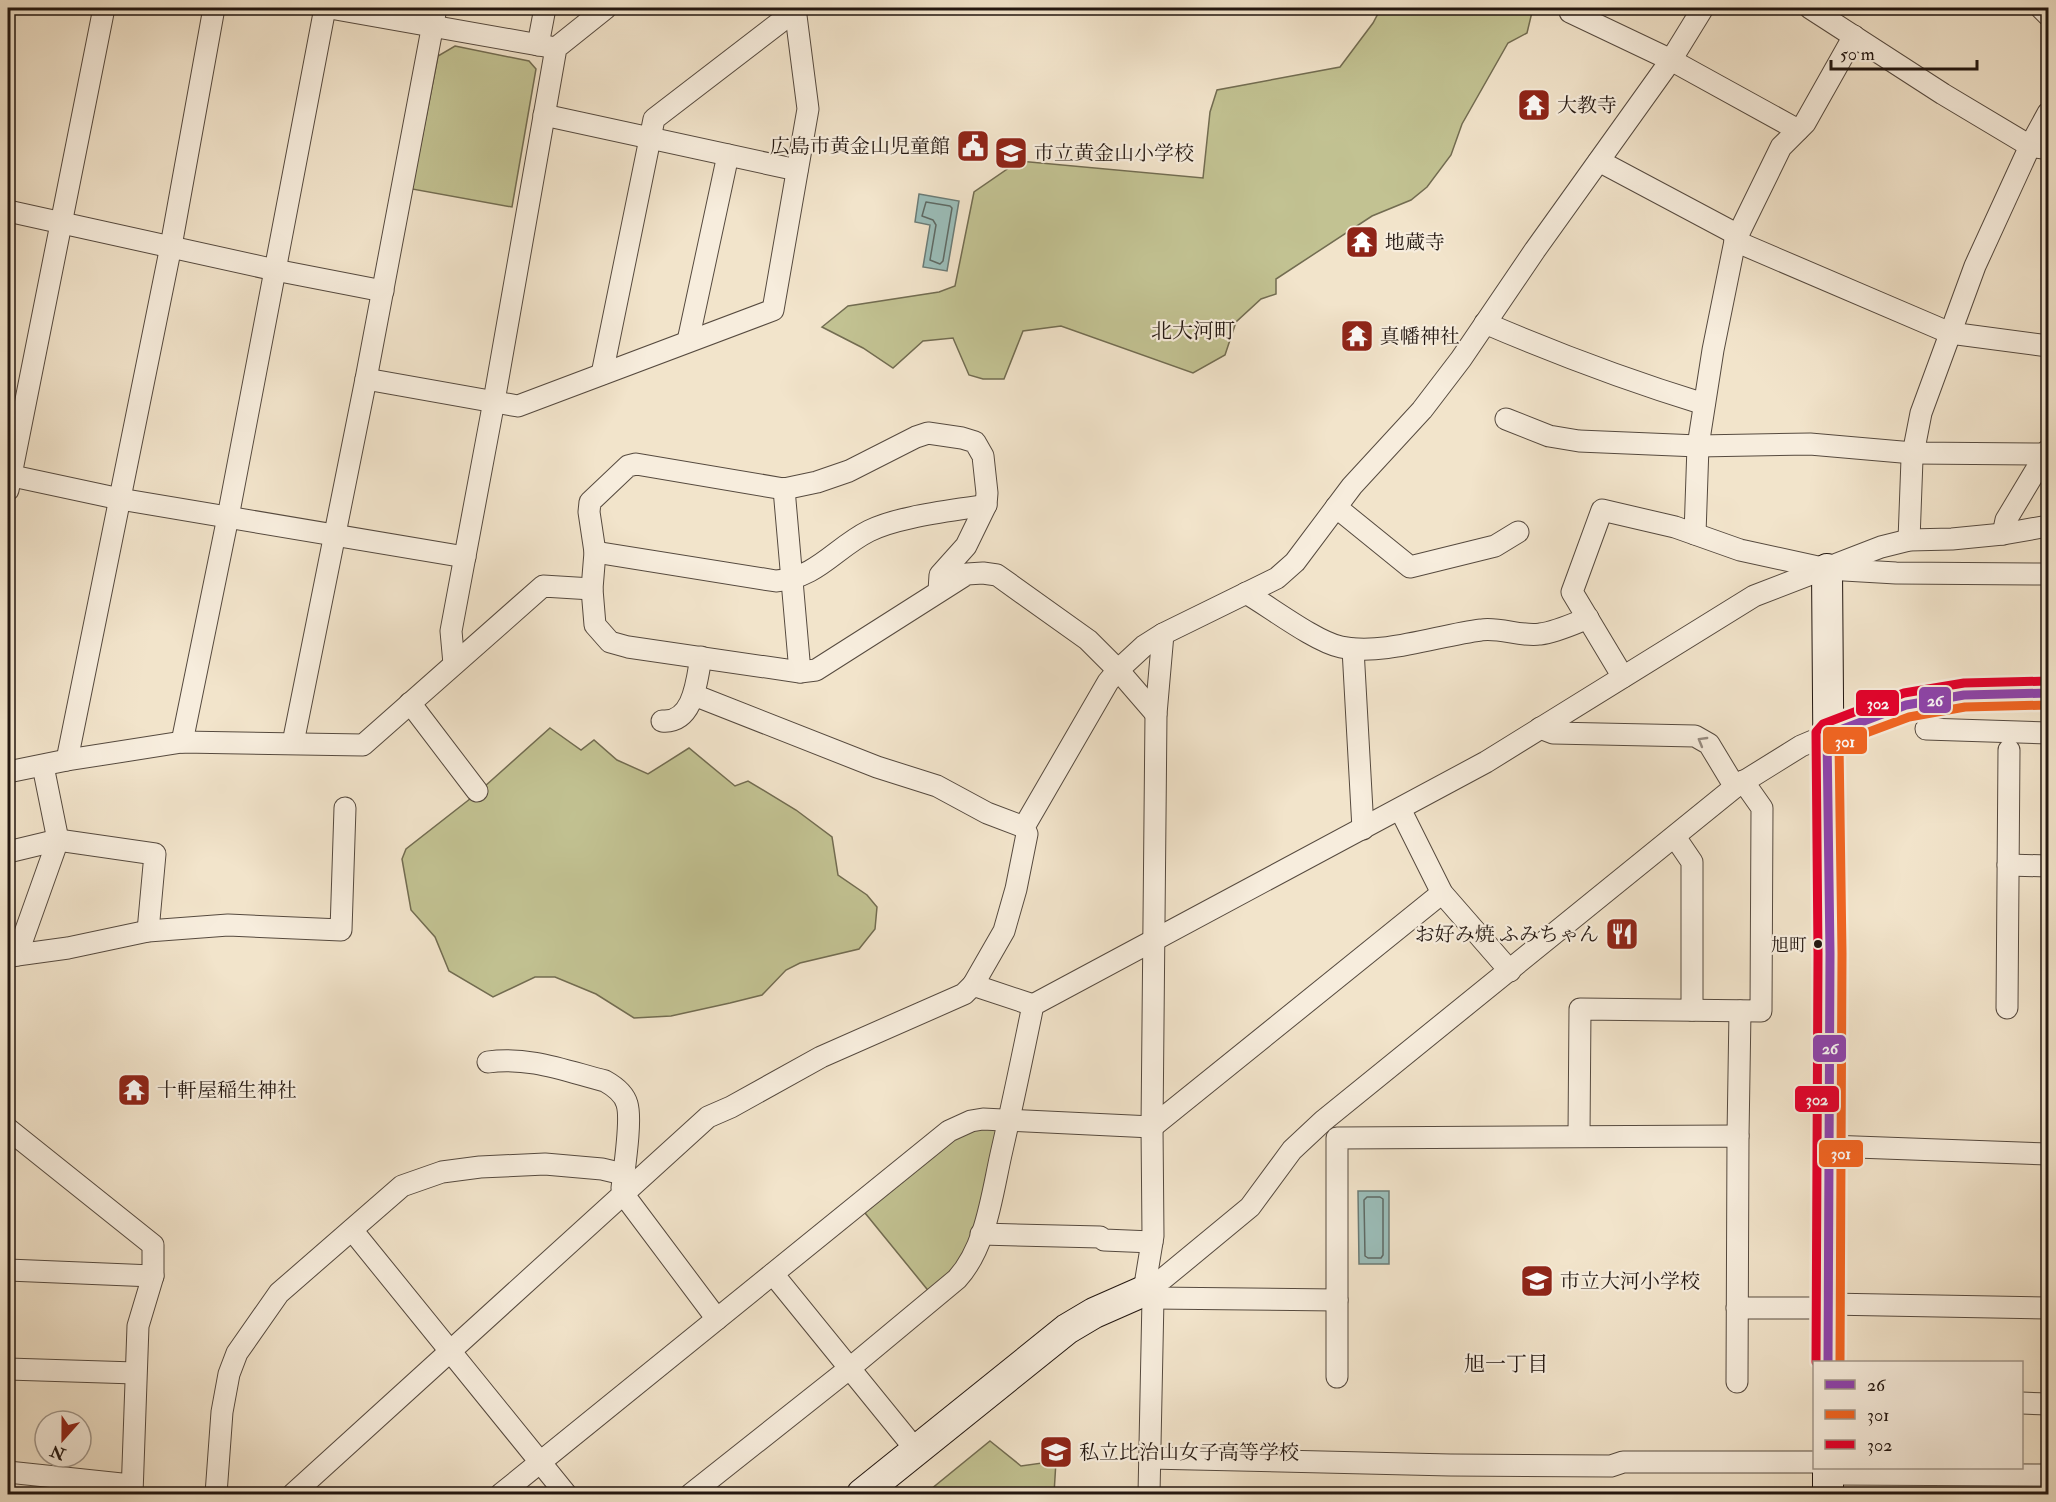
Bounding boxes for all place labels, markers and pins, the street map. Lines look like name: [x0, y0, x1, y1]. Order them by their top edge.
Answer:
temple icon: 大教寺: [1516, 87, 1552, 123]
place label: 大教寺: [1557, 93, 1617, 118]
public building icon: 広島市黄金山児童館: [955, 128, 991, 164]
place label: 広島市黄金山児童館: [770, 134, 950, 159]
school or university icon: 市立黄金山小学校: [993, 135, 1029, 171]
place label: 市立黄金山小学校: [1034, 141, 1194, 166]
temple icon: 地蔵寺: [1344, 224, 1380, 260]
place label: 地蔵寺: [1385, 230, 1445, 255]
temple icon: 真幡神社: [1339, 318, 1375, 354]
place label: 真幡神社: [1380, 324, 1460, 349]
restaurant icon: お好み焼 ふみちゃん: [1604, 916, 1640, 952]
place label: お好み焼 ふみちゃん: [1415, 922, 1599, 947]
place label: 旭町: [1771, 934, 1807, 957]
marker: 旭町: [1812, 938, 1824, 950]
temple icon: 十軒屋稲生神社: [116, 1072, 152, 1108]
place label: 十軒屋稲生神社: [157, 1078, 297, 1103]
school or university icon: 市立大河小学校: [1519, 1263, 1555, 1299]
place label: 市立大河小学校: [1560, 1269, 1700, 1294]
school or university icon: 私立比治山女子高等学校: [1038, 1434, 1074, 1470]
place label: 私立比治山女子高等学校: [1079, 1440, 1299, 1465]

